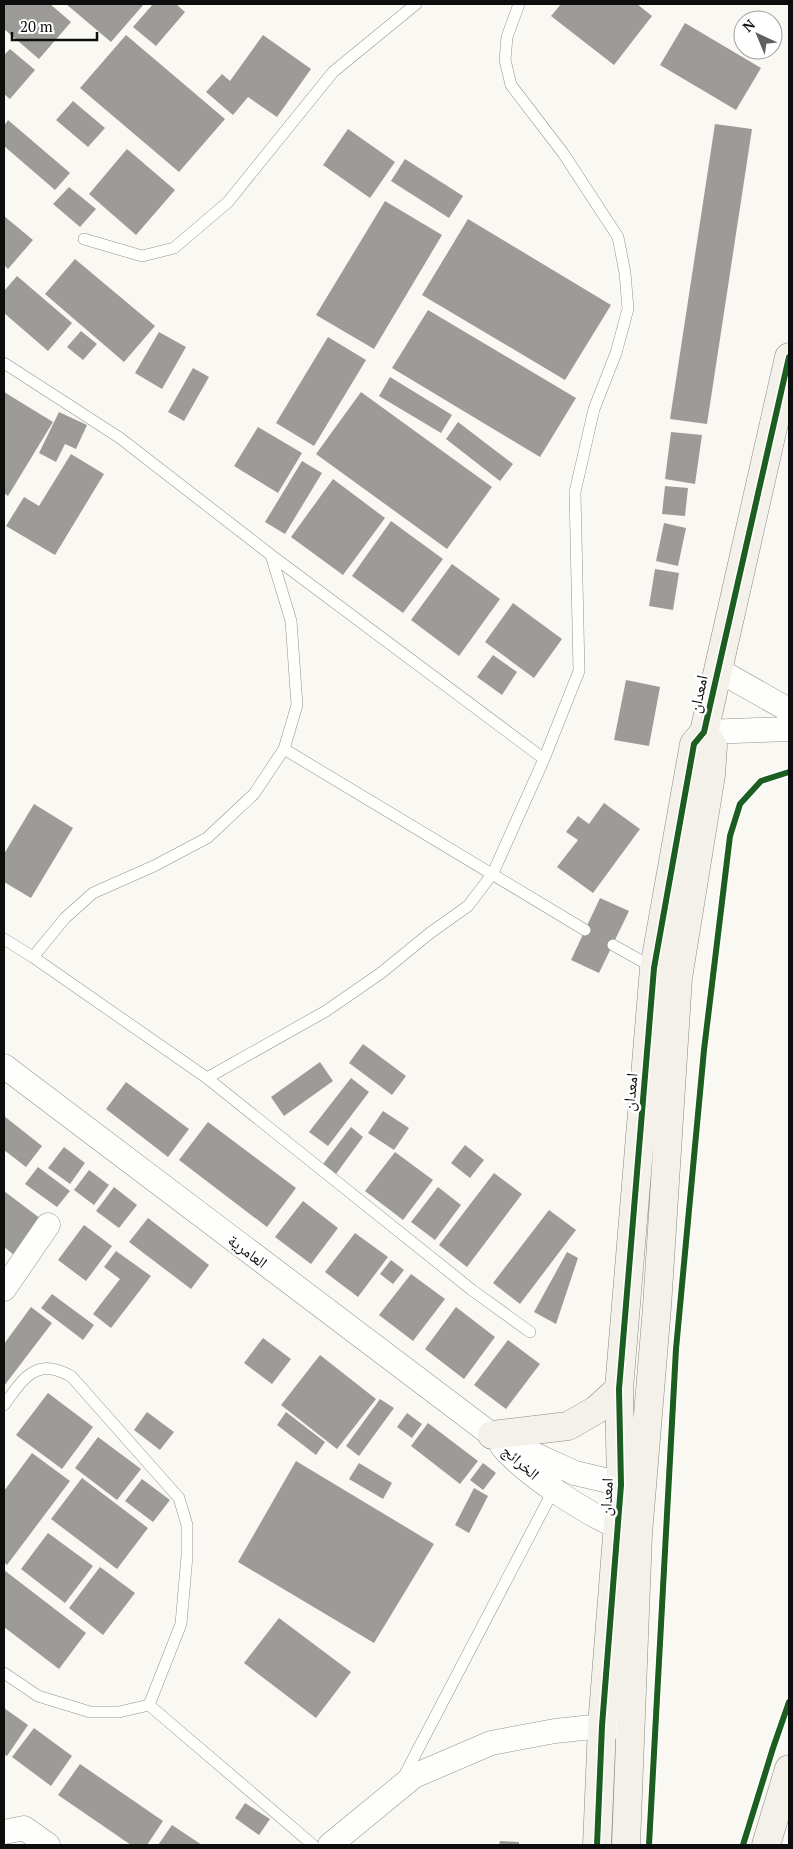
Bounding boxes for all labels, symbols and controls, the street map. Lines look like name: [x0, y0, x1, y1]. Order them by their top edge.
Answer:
scale bar: [12, 10, 98, 42]
north arrow: [733, 10, 783, 60]
text: N: [738, 15, 759, 36]
text: 20 m: [20, 16, 53, 36]
street label: امعدان: [683, 673, 713, 715]
street label: امعدان: [617, 1072, 643, 1112]
street label: العامرية: [224, 1229, 272, 1273]
street label: الخرائج: [497, 1440, 545, 1484]
street label: امعدان: [594, 1477, 618, 1517]

